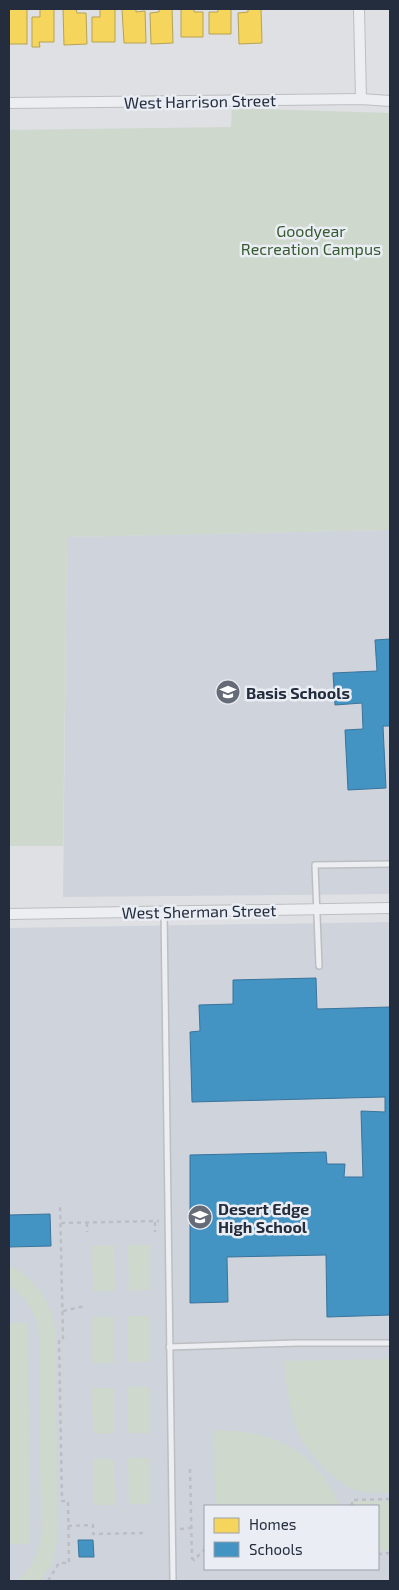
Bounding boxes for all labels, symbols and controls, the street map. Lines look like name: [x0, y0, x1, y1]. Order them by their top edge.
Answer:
street label: West Harrison Street: [124, 90, 276, 112]
park label: Goodyear Recreation Campus: [241, 221, 381, 258]
school or university icon: Basis Schools: [215, 679, 241, 705]
place label: Basis Schools: [246, 683, 350, 702]
street label: West Sherman Street: [122, 900, 276, 922]
place label: Desert Edge High School: [218, 1199, 309, 1236]
school or university icon: Desert Edge High School: [187, 1204, 213, 1230]
legend: [204, 1505, 379, 1570]
text: Homes: [249, 1515, 296, 1533]
text: Schools: [249, 1540, 303, 1558]

